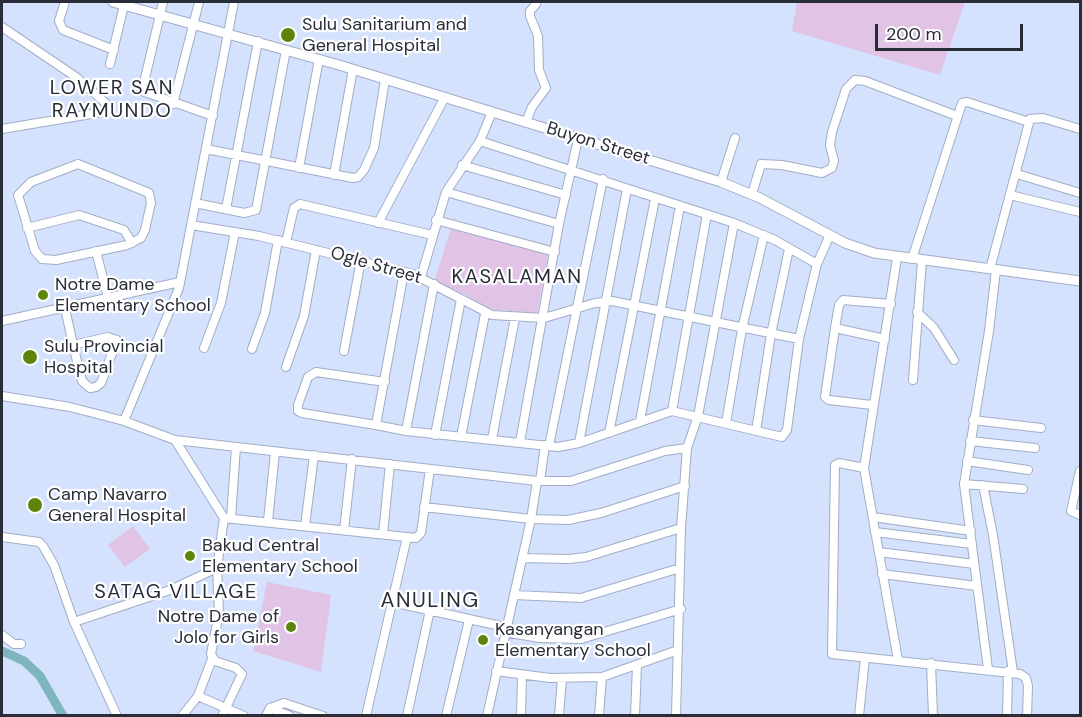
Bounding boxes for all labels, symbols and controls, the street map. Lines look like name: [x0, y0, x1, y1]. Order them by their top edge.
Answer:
scale bar: [878, 12, 1026, 50]
place label: Sulu Sanitarium and General Hospital: [302, 14, 467, 57]
text: 200 m: [886, 22, 942, 46]
marker: Sulu Sanitarium and General Hospital: [279, 26, 297, 44]
district label: LOWER SAN RAYMUNDO: [50, 77, 174, 124]
street label: Buyon Street: [544, 118, 652, 170]
street label: Ogle Street: [328, 243, 424, 289]
district label: KASALAMAN: [451, 266, 583, 290]
place label: Notre Dame Elementary School: [55, 274, 211, 316]
marker: Notre Dame Elementary School: [36, 288, 50, 302]
place label: Sulu Provincial Hospital: [44, 336, 163, 378]
marker: Sulu Provincial Hospital: [21, 348, 39, 366]
place label: Camp Navarro General Hospital: [48, 484, 186, 526]
marker: Camp Navarro General Hospital: [26, 496, 44, 514]
place label: Bakud Central Elementary School: [202, 535, 358, 578]
marker: Bakud Central Elementary School: [183, 549, 197, 563]
district label: SATAG VILLAGE: [94, 581, 258, 605]
district label: ANULING: [380, 588, 480, 614]
place label: Notre Dame of Jolo for Girls: [158, 606, 279, 648]
place label: Kasanyangan Elementary School: [495, 619, 651, 662]
marker: Notre Dame of Jolo for Girls: [284, 620, 298, 634]
marker: Kasanyangan Elementary School: [476, 633, 490, 647]

